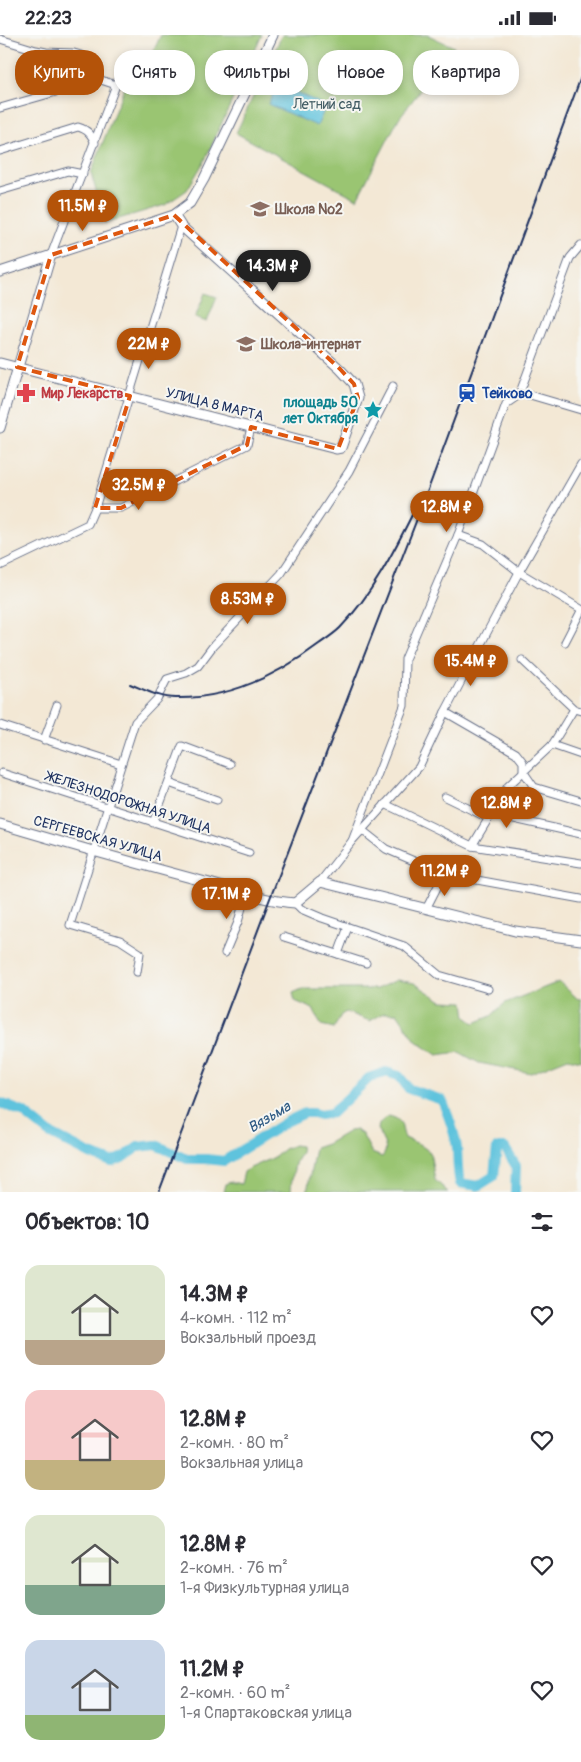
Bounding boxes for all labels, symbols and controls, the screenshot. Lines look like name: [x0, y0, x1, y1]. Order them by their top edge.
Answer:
text: 22:23: [25, 6, 72, 30]
chip: Купить: [15, 50, 104, 95]
chip: Снять: [114, 50, 195, 95]
chip: Фильтры: [205, 50, 308, 95]
chip: Новое: [318, 50, 403, 95]
chip: Квартира: [413, 50, 519, 95]
park label: Летний сад: [292, 96, 361, 113]
pin: 11.5M ₽: [37, 189, 129, 232]
text: 11.5M ₽: [58, 196, 108, 216]
school or university icon: Школа №2: [249, 198, 271, 220]
place label: Школа №2: [274, 201, 343, 218]
pin: 14.3M ₽: [227, 249, 319, 292]
text: 14.3M ₽: [247, 256, 299, 276]
pin: 22M ₽: [114, 327, 184, 370]
school or university icon: Школа-интернат: [235, 333, 257, 355]
text: 22M ₽: [128, 334, 170, 354]
place label: Школа-интернат: [260, 336, 362, 353]
pharmacy icon: Мир Лекарств: [15, 382, 37, 404]
station icon: Тейково: [456, 382, 478, 404]
street label: УЛИЦА 8 МАРТА: [164, 384, 266, 425]
place label: Мир Лекарств: [41, 385, 123, 402]
place label: Тейково: [481, 385, 533, 402]
place label: площадь 50 лет Октября: [282, 394, 358, 427]
place icon: площадь 50 лет Октября: [362, 399, 384, 421]
pin: 32.5M ₽: [93, 469, 185, 511]
text: 32.5M ₽: [112, 475, 166, 495]
pin: 12.8M ₽: [401, 491, 493, 533]
text: 12.8M ₽: [421, 497, 473, 517]
pin: 8.53M ₽: [202, 583, 294, 625]
text: 8.53M ₽: [221, 589, 275, 609]
pin: 15.4M ₽: [425, 645, 517, 687]
text: 15.4M ₽: [445, 651, 497, 671]
street label: ЖЕЛЕЗНОДОРОЖНАЯ УЛИЦА: [42, 767, 213, 837]
pin: 12.8M ₽: [461, 787, 553, 829]
text: 12.8M ₽: [481, 793, 533, 813]
street label: СЕРГЕЕВСКАЯ УЛИЦА: [31, 812, 164, 865]
pin: 11.2M ₽: [399, 855, 491, 897]
text: 11.2M ₽: [420, 861, 470, 881]
pin: 17.1M ₽: [181, 877, 273, 920]
text: 17.1M ₽: [202, 884, 252, 904]
water label: Вязьма: [244, 1097, 295, 1138]
icon: filters: [528, 1208, 556, 1236]
text: Объектов: 10: [25, 1209, 149, 1236]
text: 14.3M ₽: [180, 1281, 249, 1308]
icon: home: [65, 1285, 125, 1345]
icon: heart: [528, 1301, 556, 1329]
text: 4-комн. · 112 m²: [180, 1308, 292, 1328]
text: Вокзальный проезд: [180, 1328, 316, 1348]
text: 12.8M ₽: [180, 1406, 247, 1433]
icon: home: [65, 1410, 125, 1470]
icon: heart: [528, 1426, 556, 1454]
text: 2-комн. · 80 m²: [180, 1433, 289, 1453]
text: Вокзальная улица: [180, 1453, 303, 1473]
text: 12.8M ₽: [180, 1531, 247, 1558]
icon: home: [65, 1535, 125, 1595]
icon: heart: [528, 1551, 556, 1579]
text: 2-комн. · 76 m²: [180, 1558, 288, 1578]
text: 1-я Физкультурная улица: [180, 1578, 349, 1598]
text: 11.2M ₽: [180, 1656, 245, 1683]
icon: home: [65, 1660, 125, 1720]
icon: heart: [528, 1676, 556, 1704]
text: 2-комн. · 60 m²: [180, 1683, 290, 1703]
text: 1-я Спартаковская улица: [180, 1703, 352, 1723]

